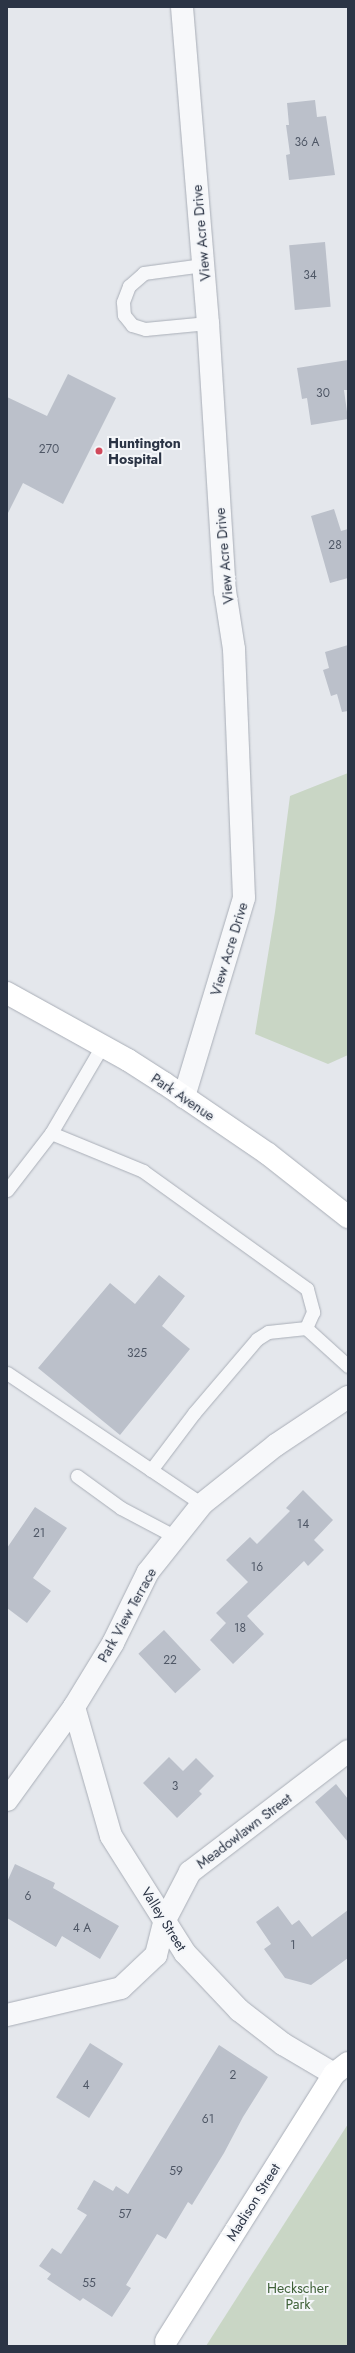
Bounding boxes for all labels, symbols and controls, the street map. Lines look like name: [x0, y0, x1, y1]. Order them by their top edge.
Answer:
house number: 36 A: [295, 136, 319, 150]
street label: View Acre Drive: [188, 184, 214, 282]
house number: 34: [303, 269, 317, 283]
house number: 30: [316, 387, 330, 401]
place label: Huntington Hospital: [108, 435, 181, 468]
house number: 270: [39, 443, 59, 457]
marker: Huntington Hospital: [93, 445, 105, 457]
street label: View Acre Drive: [211, 507, 237, 605]
house number: 28: [328, 539, 342, 553]
street label: View Acre Drive: [207, 900, 251, 998]
street label: Park Avenue: [148, 1070, 218, 1124]
house number: 325: [127, 1347, 147, 1361]
house number: 14: [297, 1518, 309, 1532]
house number: 21: [33, 1527, 45, 1541]
house number: 16: [251, 1561, 263, 1575]
street label: Park View Terrace: [94, 1565, 160, 1665]
house number: 18: [234, 1622, 246, 1636]
house number: 22: [163, 1654, 177, 1668]
house number: 3: [172, 1780, 178, 1794]
street label: Meadowlawn Street: [193, 1790, 295, 1872]
street label: Valley Street: [138, 1884, 190, 1954]
house number: 6: [25, 1890, 31, 1904]
house number: 4 A: [73, 1922, 91, 1936]
house number: 1: [290, 1939, 296, 1953]
house number: 2: [230, 2069, 236, 2083]
house number: 4: [83, 2079, 89, 2093]
house number: 61: [202, 2113, 214, 2127]
street label: Madison Street: [223, 2160, 283, 2244]
house number: 59: [169, 2165, 183, 2179]
house number: 57: [118, 2208, 132, 2222]
house number: 55: [82, 2277, 96, 2291]
park label: Heckscher Park: [267, 2280, 329, 2312]

